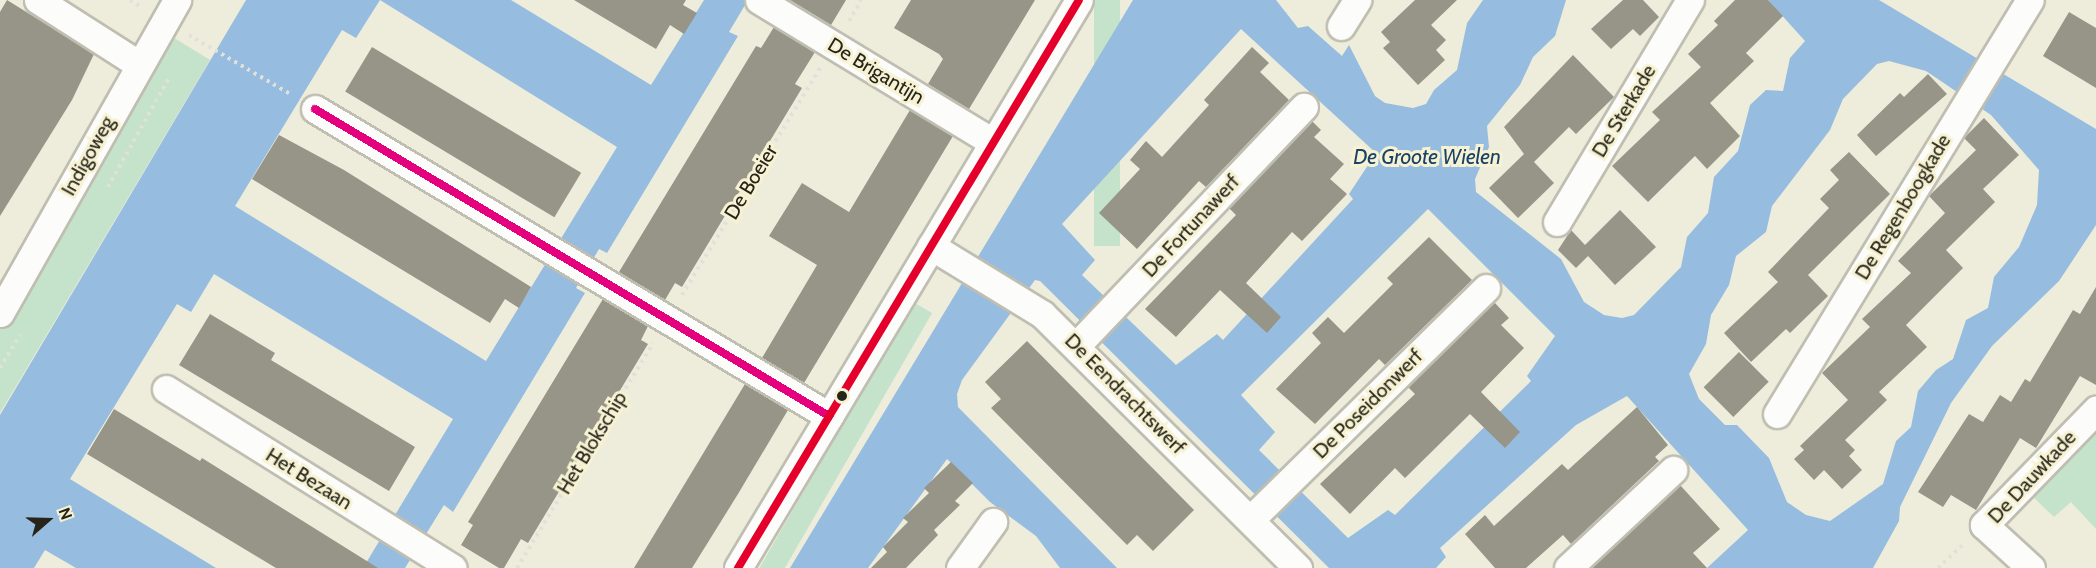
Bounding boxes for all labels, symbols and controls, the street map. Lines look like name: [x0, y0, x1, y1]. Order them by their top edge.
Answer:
street label: De Brigantijn: [823, 33, 929, 109]
street label: De Sterkade: [1587, 60, 1661, 162]
street label: Indigoweg: [56, 112, 120, 200]
street label: De Regenboogkade: [1850, 130, 1956, 284]
street label: De Boeier: [719, 140, 783, 224]
water label: De Groote Wielen: [1353, 144, 1501, 170]
street label: De Fortunawerf: [1137, 170, 1245, 282]
street label: De Eendrachtswerf: [1060, 329, 1190, 459]
street label: De Poseidonwerf: [1308, 344, 1428, 464]
street label: Het Blokschip: [552, 387, 632, 499]
unlabelled marker: [836, 390, 848, 402]
street label: De Dauwkade: [1983, 426, 2081, 528]
street label: Het Bezaan: [261, 443, 357, 515]
north arrow: [18, 490, 78, 550]
text: N: [55, 505, 76, 522]

